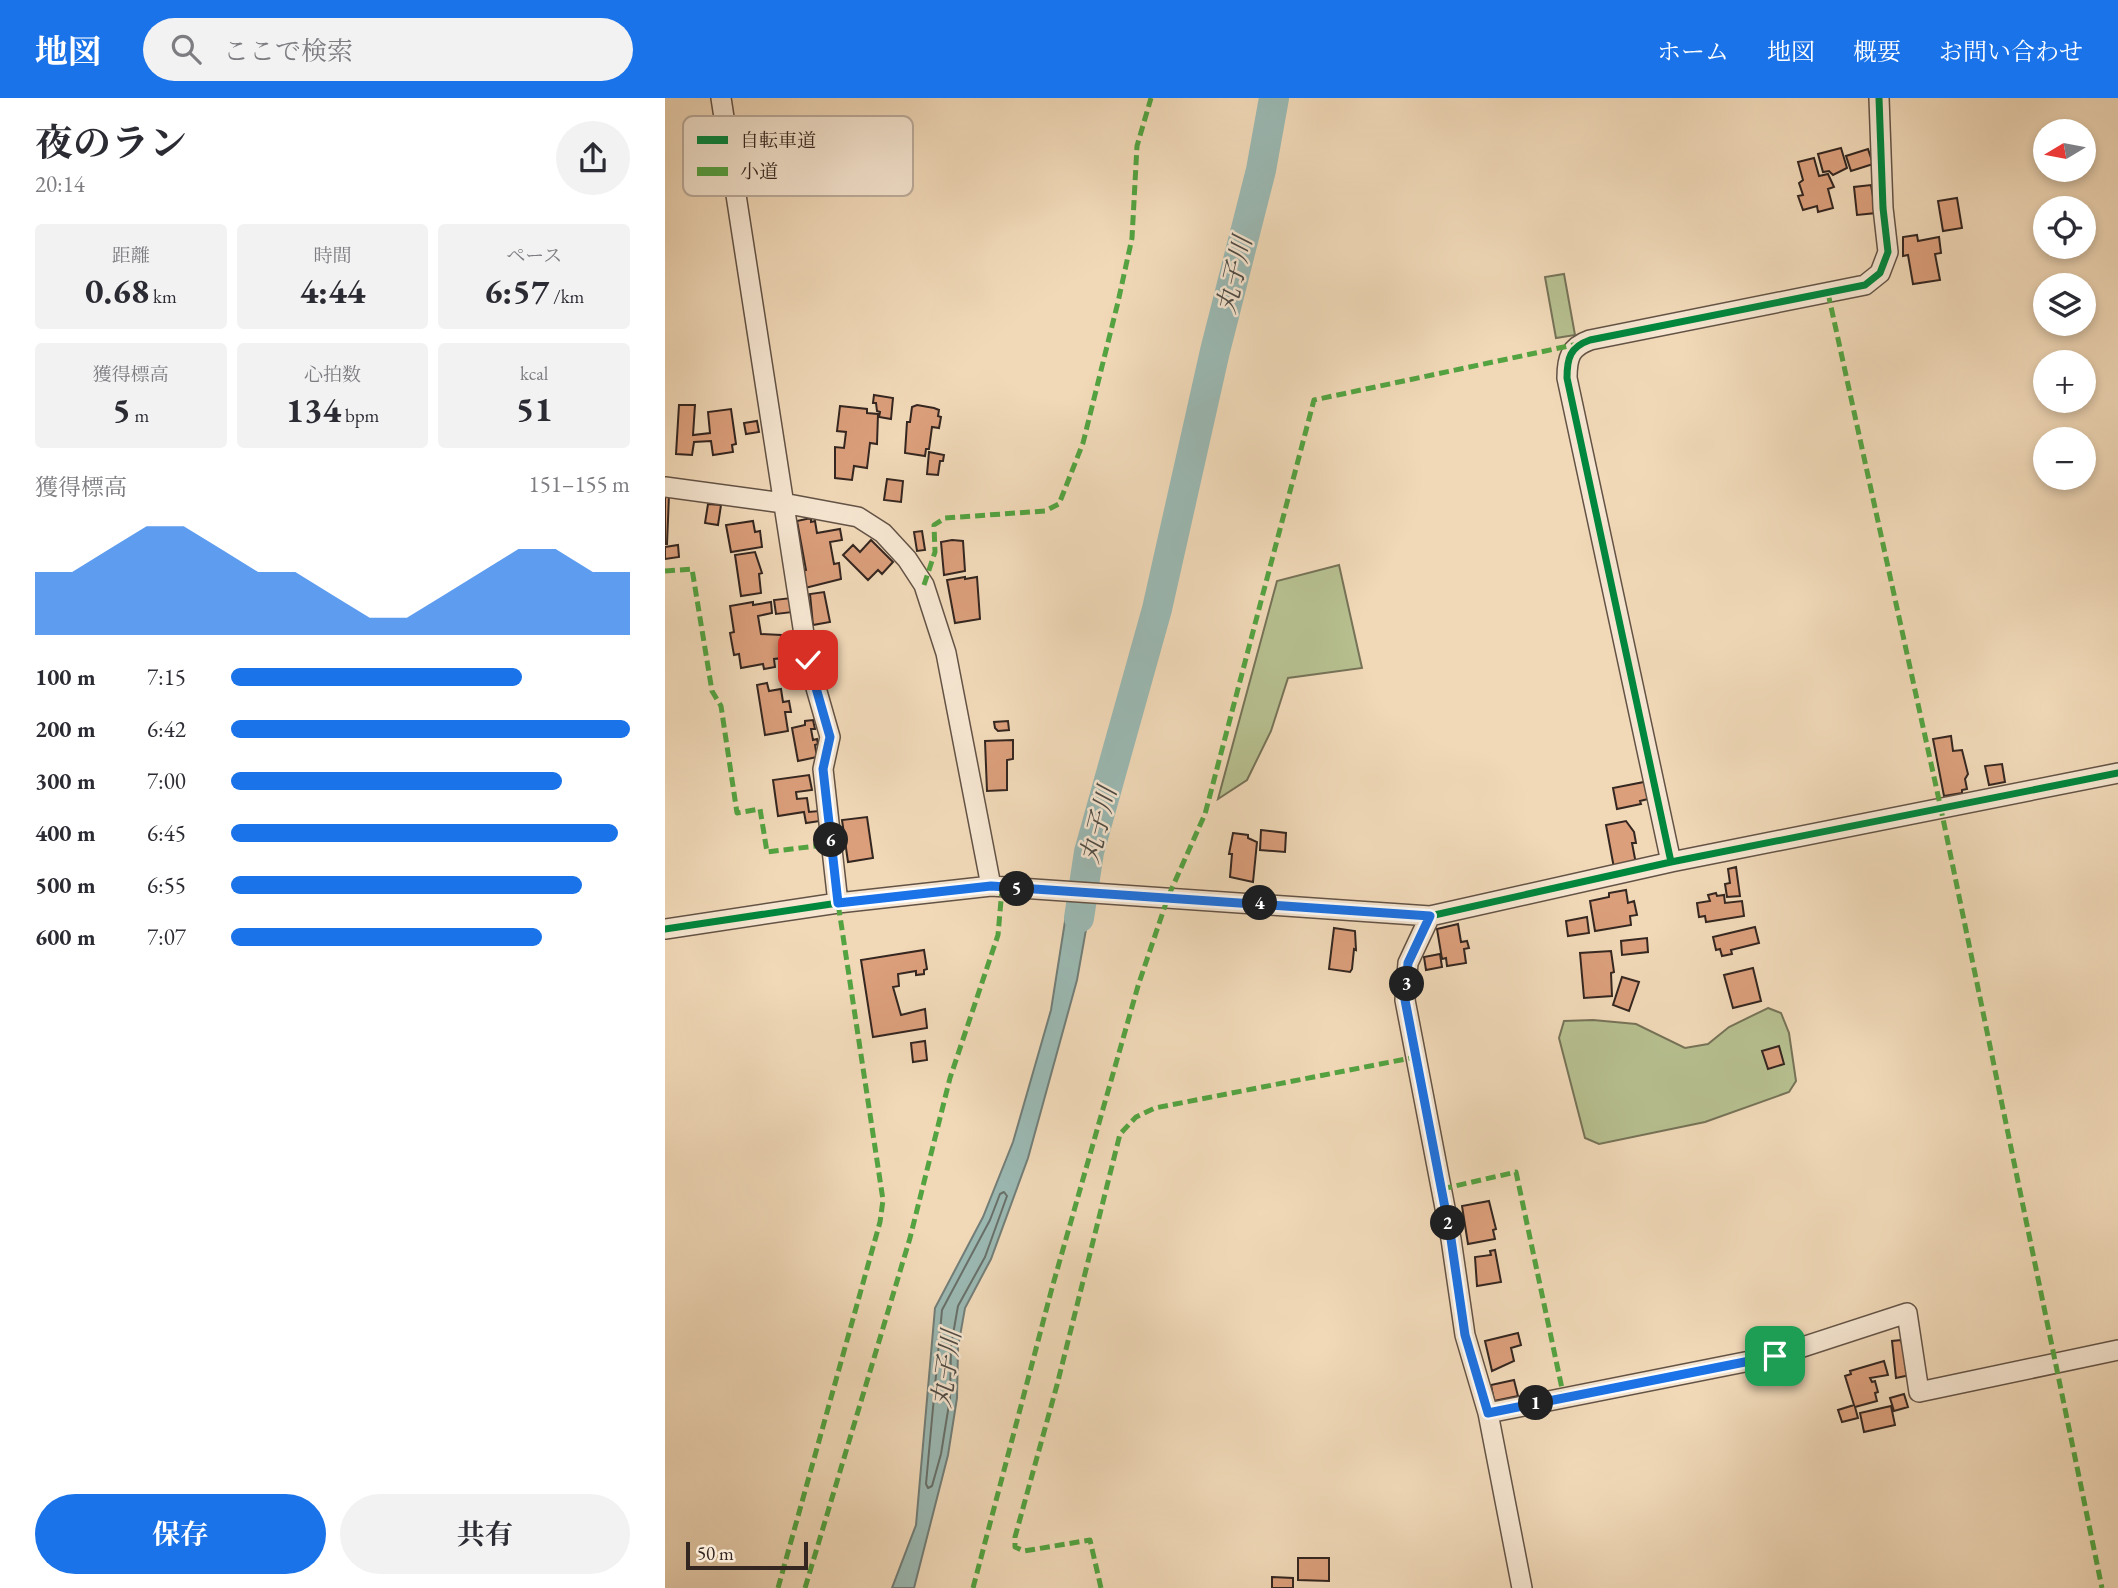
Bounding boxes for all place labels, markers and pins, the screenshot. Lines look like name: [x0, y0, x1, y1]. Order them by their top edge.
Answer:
pin: [778, 630, 838, 690]
pin: 6: [813, 822, 849, 858]
pin: 5: [999, 872, 1035, 906]
pin: 4: [1243, 886, 1277, 920]
pin: 3: [1389, 966, 1425, 1001]
pin: 2: [1431, 1206, 1465, 1240]
pin: [1745, 1326, 1805, 1386]
pin: 1: [1519, 1386, 1553, 1420]

